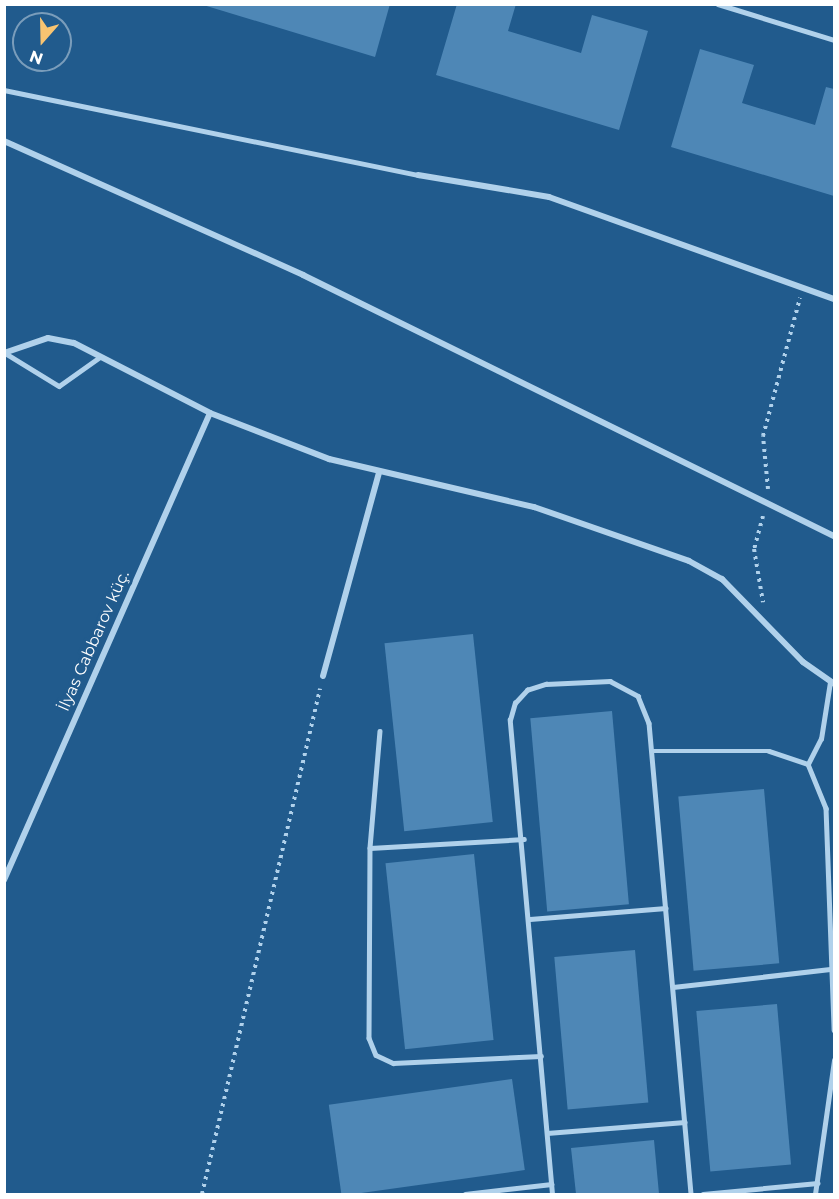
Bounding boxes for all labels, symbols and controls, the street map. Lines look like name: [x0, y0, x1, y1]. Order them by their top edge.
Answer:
north arrow: [12, 12, 72, 72]
text: N: [27, 46, 46, 69]
street label: İlyas Cabbarov küç.: [54, 568, 134, 714]

